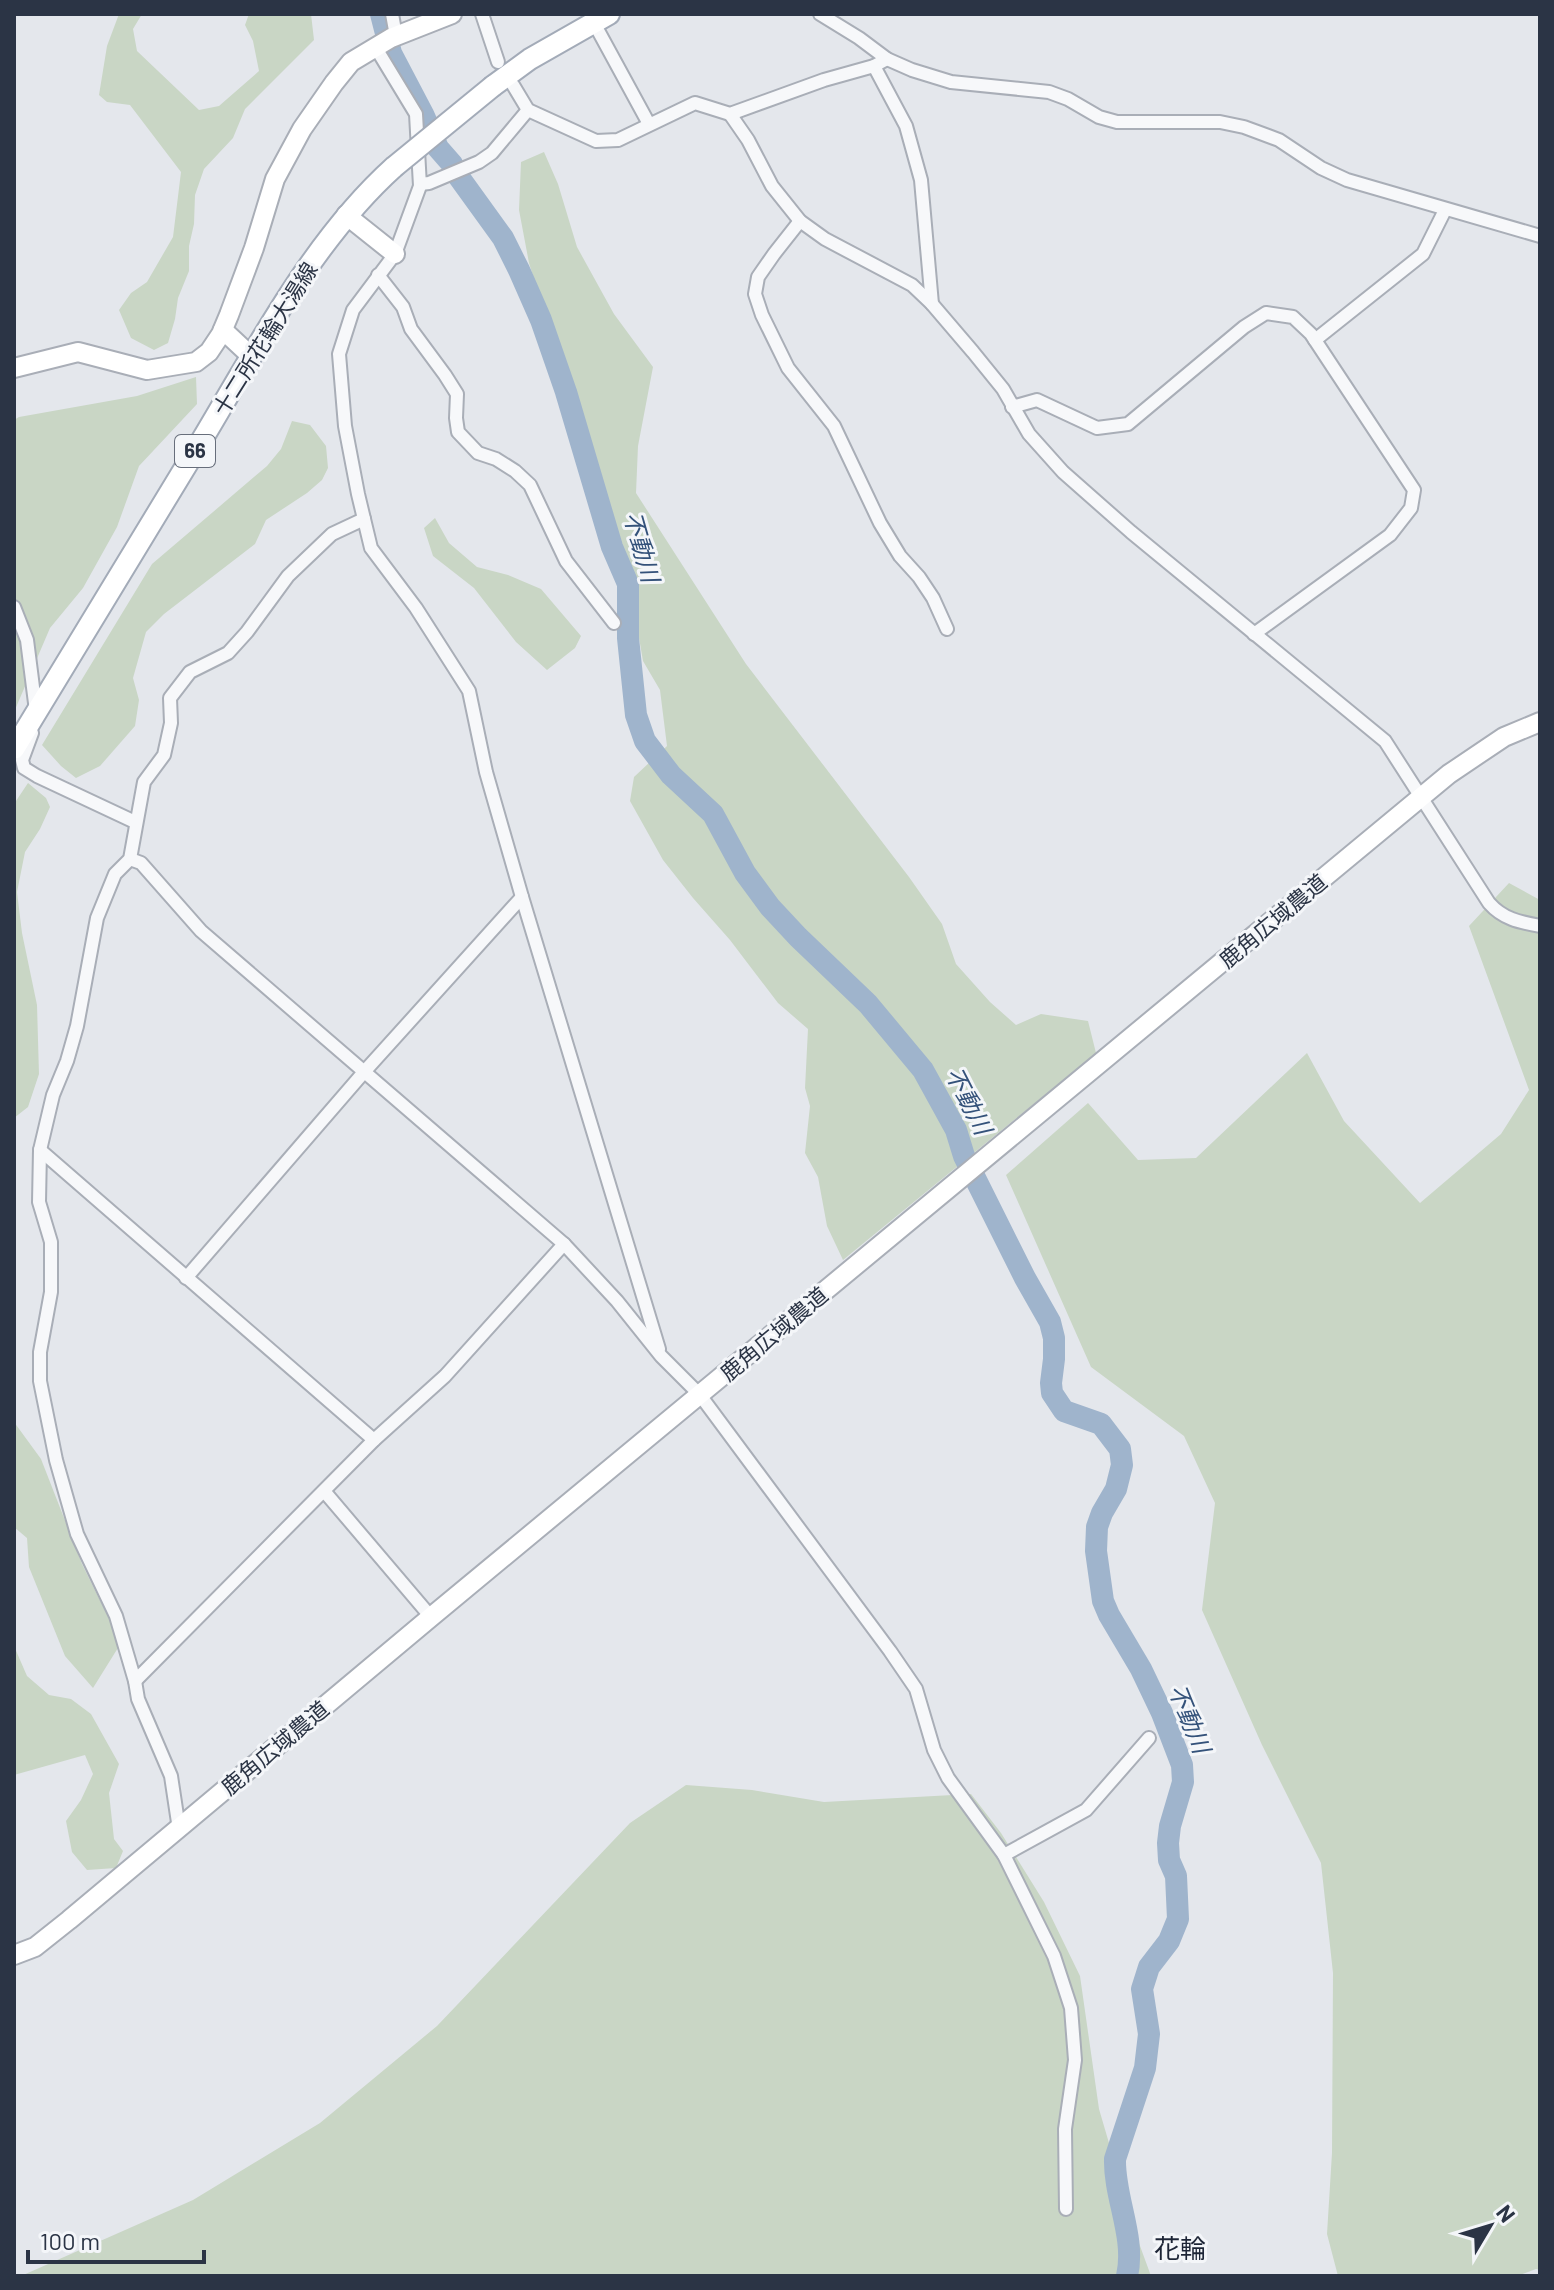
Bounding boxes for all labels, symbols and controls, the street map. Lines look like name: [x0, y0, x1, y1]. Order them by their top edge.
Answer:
street label: 十二所花輪大湯線: [206, 257, 322, 420]
road number: 66: [175, 435, 215, 467]
water label: 不動川: [619, 508, 667, 588]
street label: 鹿角広域農道: [1213, 868, 1331, 973]
water label: 不動川: [940, 1062, 1000, 1142]
street label: 鹿角広域農道: [714, 1281, 832, 1386]
water label: 不動川: [1163, 1680, 1218, 1760]
street label: 鹿角広域農道: [215, 1695, 333, 1800]
north arrow: [1450, 2186, 1530, 2266]
text: N: [1492, 2199, 1521, 2227]
scale bar: [28, 2214, 204, 2264]
text: 100 m: [40, 2226, 100, 2255]
district label: 花輪: [1154, 2232, 1206, 2263]

